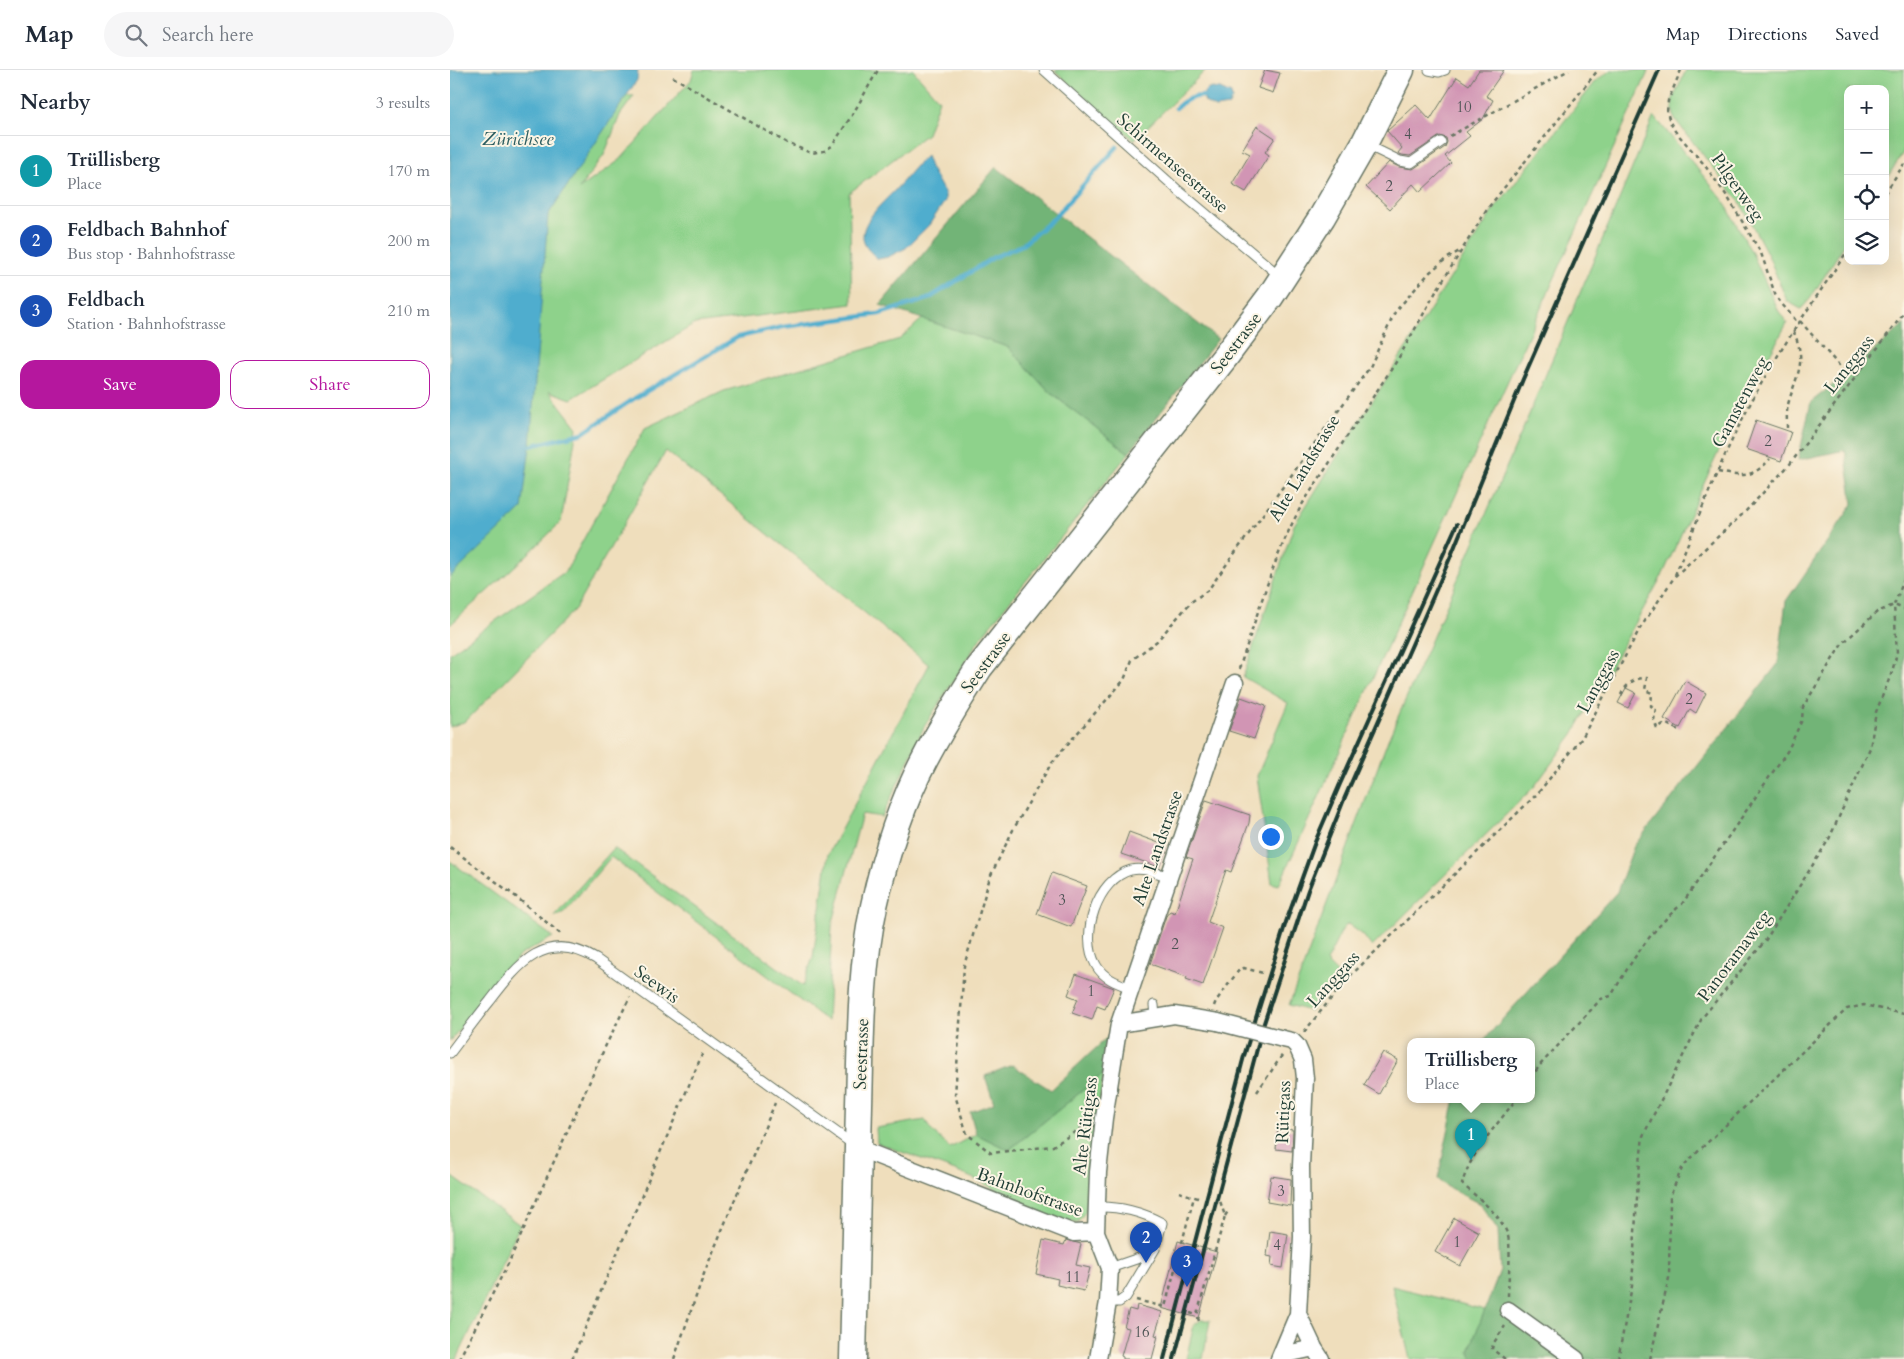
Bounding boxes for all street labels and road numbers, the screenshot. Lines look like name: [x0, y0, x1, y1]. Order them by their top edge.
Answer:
street label: Schirmenseestrasse: [1111, 108, 1234, 219]
street label: Pilgerweg: [1705, 148, 1771, 227]
street label: Seestrasse: [1205, 307, 1268, 379]
street label: Langgass: [1818, 329, 1880, 399]
street label: Gamstenweg: [1706, 351, 1775, 452]
street label: Alte Landstrasse: [1263, 410, 1346, 526]
street label: Seestrasse: [955, 626, 1018, 699]
street label: Langgass: [1571, 645, 1626, 718]
street label: Alte Landstrasse: [1126, 787, 1189, 909]
street label: Panoramaweg: [1692, 905, 1778, 1007]
street label: Langgass: [1301, 945, 1366, 1013]
street label: Seewis: [629, 959, 685, 1009]
street label: Seestrasse: [848, 1018, 875, 1090]
street label: Alte Rütigass: [1067, 1075, 1104, 1177]
street label: Rütigass: [1270, 1080, 1297, 1144]
street label: Bahnhofstrasse: [973, 1162, 1086, 1223]

